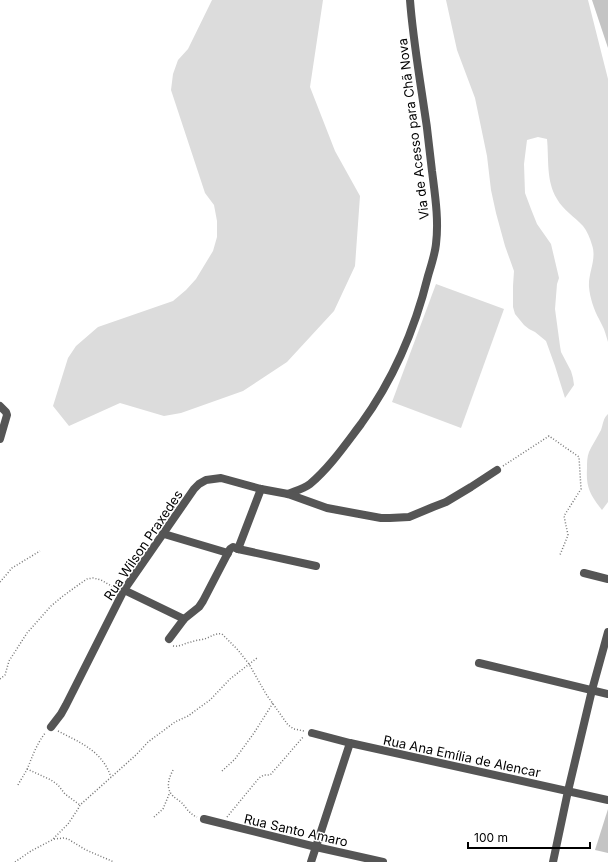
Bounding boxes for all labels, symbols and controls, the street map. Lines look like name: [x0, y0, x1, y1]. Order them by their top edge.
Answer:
street label: Via de Acesso para Chã Nova: [394, 37, 432, 221]
street label: Rua Wilson Praxedes: [100, 487, 186, 603]
street label: Rua Ana Emília de Alencar: [382, 731, 542, 781]
street label: Rua Santo Amaro: [243, 810, 350, 850]
scale bar: [468, 824, 590, 850]
text: 100 m: [474, 830, 508, 845]

